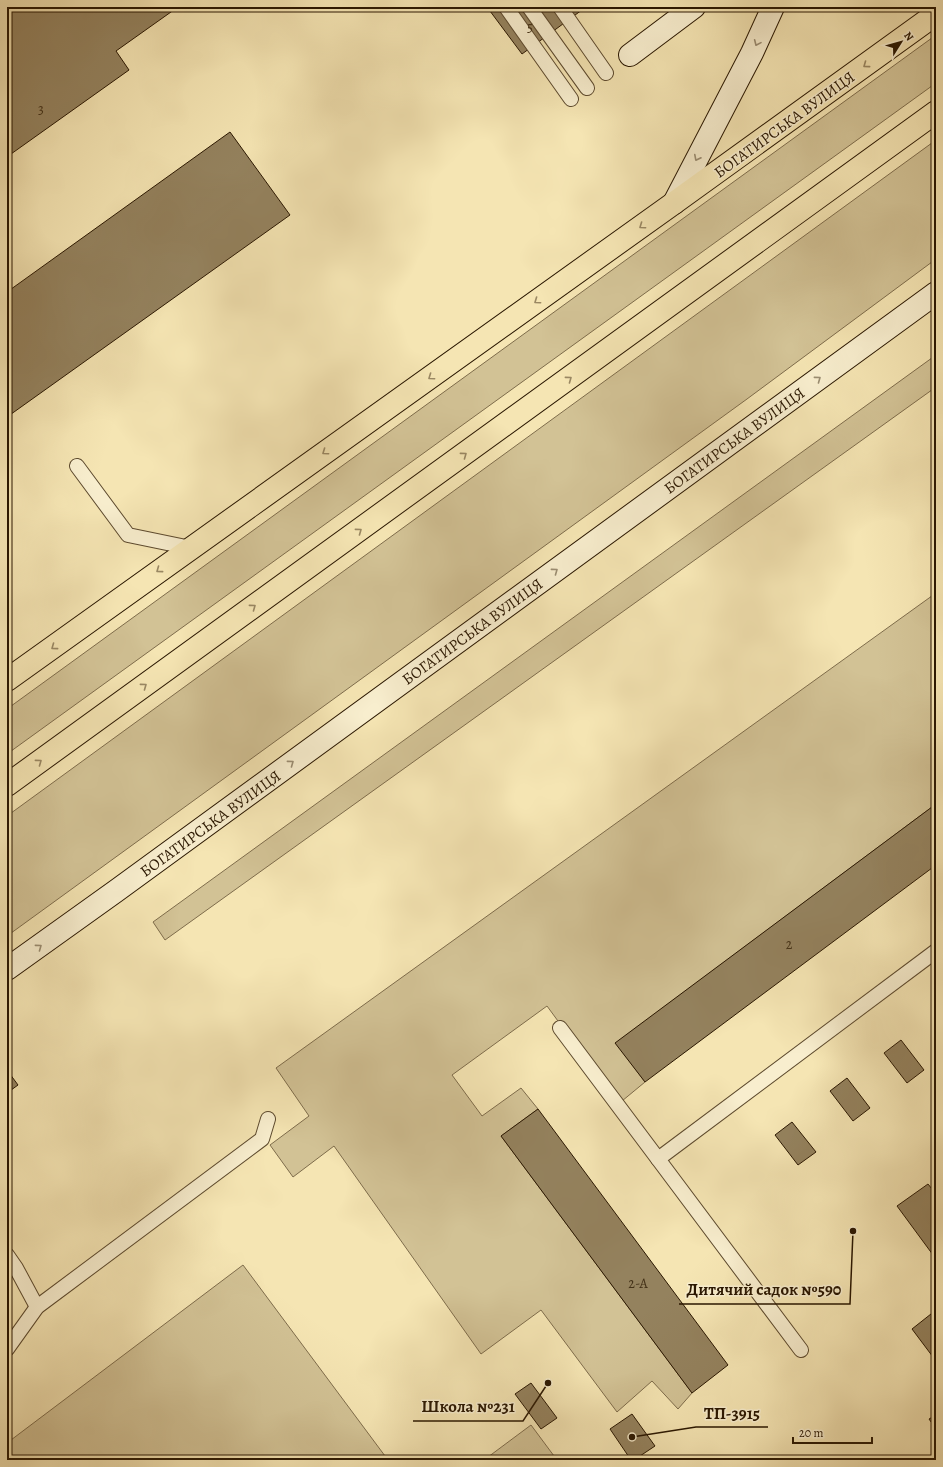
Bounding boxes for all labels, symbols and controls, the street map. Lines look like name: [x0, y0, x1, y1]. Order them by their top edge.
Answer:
house number: 5: [527, 18, 533, 37]
north arrow: [881, 22, 921, 62]
text: N: [900, 29, 917, 44]
one-way arrow: [754, 38, 762, 46]
one-way arrow: [863, 60, 870, 67]
street label: БОГАТИРСЬКА ВУЛИЦЯ: [710, 66, 860, 183]
house number: 3: [38, 100, 44, 119]
one-way arrow: [695, 154, 702, 162]
one-way arrow: [640, 221, 647, 228]
one-way arrow: [534, 296, 541, 303]
one-way arrow: [428, 372, 435, 379]
one-way arrow: [565, 376, 572, 383]
one-way arrow: [813, 377, 820, 384]
street label: БОГАТИРСЬКА ВУЛИЦЯ: [660, 382, 810, 499]
one-way arrow: [322, 447, 329, 455]
one-way arrow: [460, 452, 467, 460]
one-way arrow: [354, 529, 361, 536]
one-way arrow: [157, 566, 164, 573]
one-way arrow: [550, 569, 557, 576]
street label: БОГАТИРСЬКА ВУЛИЦЯ: [398, 573, 548, 690]
one-way arrow: [249, 605, 256, 612]
one-way arrow: [51, 642, 58, 649]
one-way arrow: [140, 683, 147, 691]
one-way arrow: [34, 760, 41, 767]
one-way arrow: [287, 761, 294, 768]
street label: БОГАТИРСЬКА ВУЛИЦЯ: [136, 765, 286, 882]
house number: 2: [786, 935, 793, 954]
one-way arrow: [34, 945, 41, 952]
house number: 2-А: [628, 1274, 649, 1293]
callout: Дитячий садок №590: [679, 1275, 850, 1304]
text: Дитячий садок №590: [687, 1278, 842, 1301]
callout: Школа №231: [413, 1392, 523, 1421]
text: Школа №231: [421, 1395, 515, 1418]
callout: ТП-3915: [696, 1398, 768, 1427]
text: ТП-3915: [704, 1402, 760, 1425]
scale bar: [793, 1419, 872, 1445]
text: 20 m: [799, 1425, 823, 1441]

